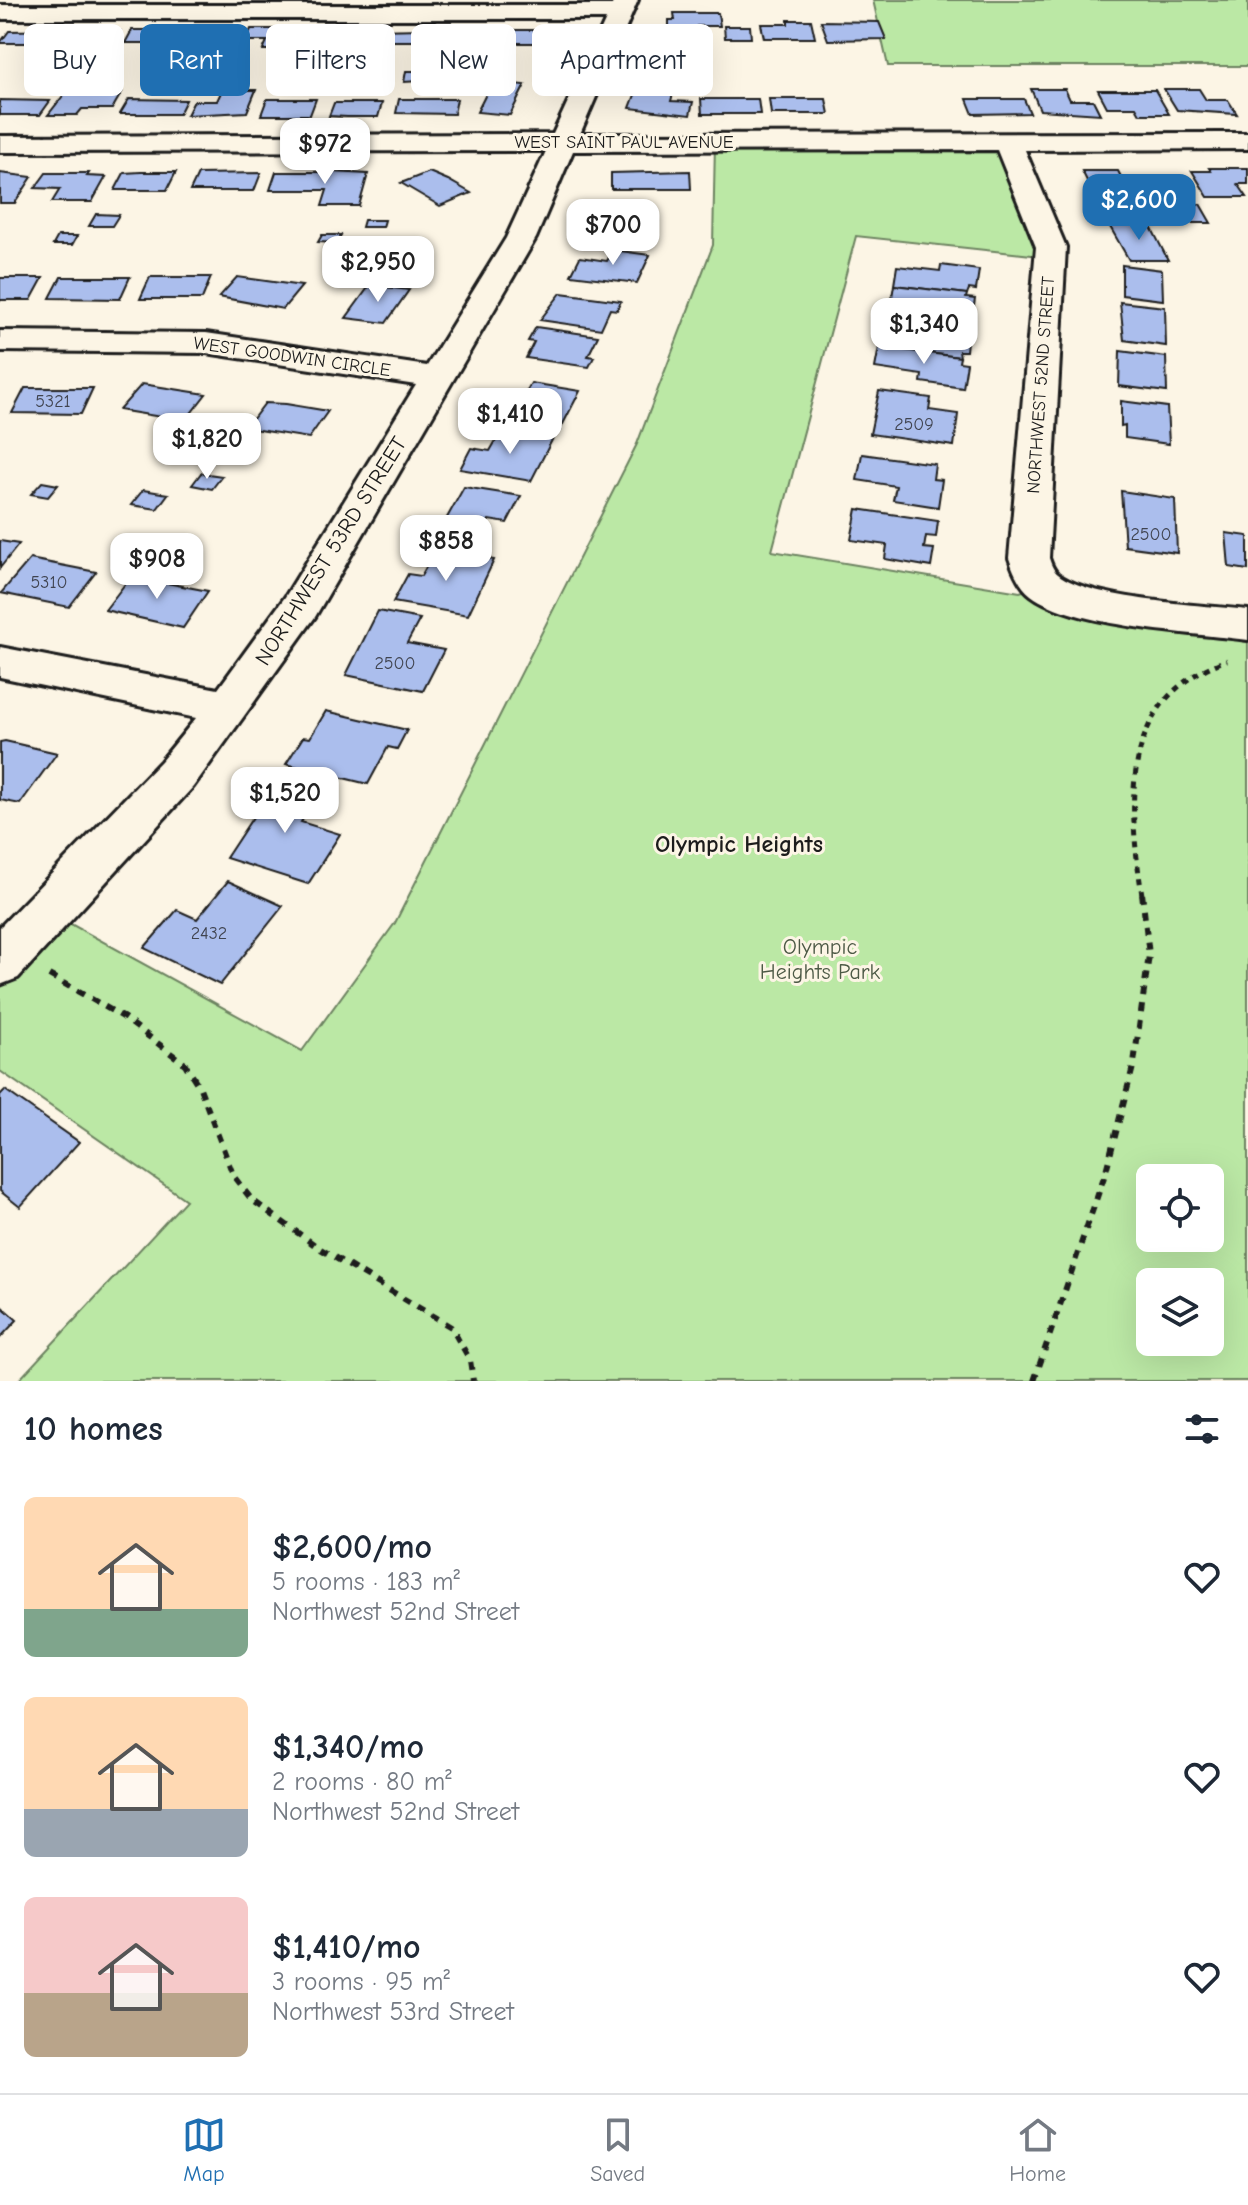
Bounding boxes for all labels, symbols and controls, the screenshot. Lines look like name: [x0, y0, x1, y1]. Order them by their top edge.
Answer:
chip: Buy: [24, 24, 124, 96]
chip: Rent: [140, 24, 250, 96]
chip: Filters: [266, 24, 395, 96]
chip: New: [411, 24, 516, 96]
chip: Apartment: [532, 24, 713, 96]
pin: $972: [278, 118, 372, 186]
text: $972: [298, 129, 352, 159]
street label: WEST SAINT PAUL AVENUE: [514, 132, 734, 153]
pin: $2,600: [1074, 174, 1204, 242]
text: $2,600: [1101, 185, 1177, 215]
pin: $700: [566, 199, 660, 267]
text: $700: [584, 210, 642, 240]
pin: $2,950: [313, 236, 443, 304]
text: $2,950: [340, 247, 416, 277]
street label: NORTHWEST 52ND STREET: [1023, 275, 1059, 494]
pin: $1,340: [859, 298, 989, 366]
text: $1,340: [889, 309, 959, 339]
street label: WEST GOODWIN CIRCLE: [192, 333, 392, 381]
pin: $1,410: [445, 388, 575, 456]
house number: 5321: [35, 391, 71, 412]
text: $1,410: [476, 399, 544, 429]
pin: $1,820: [142, 413, 272, 481]
house number: 2509: [894, 414, 934, 435]
text: $1,820: [171, 424, 243, 454]
street label: NORTHWEST 53RD STREET: [250, 432, 412, 670]
pin: $858: [399, 515, 493, 583]
house number: 2500: [1130, 524, 1172, 545]
text: $858: [418, 526, 474, 556]
pin: $908: [110, 533, 204, 601]
text: $908: [128, 544, 186, 574]
house number: 5310: [31, 572, 67, 593]
house number: 2500: [374, 653, 416, 674]
pin: $1,520: [220, 767, 350, 835]
text: $1,520: [249, 778, 321, 808]
district label: Olympic Heights: [655, 830, 823, 858]
house number: 2432: [191, 923, 227, 944]
park label: Olympic Heights Park: [760, 934, 880, 985]
map controls: [1136, 1164, 1224, 1356]
button: locate: [1136, 1164, 1224, 1252]
button: layers: [1136, 1268, 1224, 1356]
icon: filters: [1180, 1407, 1224, 1451]
text: 10 homes: [24, 1409, 163, 1449]
text: $2,600/mo: [272, 1527, 432, 1567]
icon: home: [88, 1529, 184, 1625]
icon: heart: [1180, 1555, 1224, 1599]
text: 5 rooms · 183 m²: [272, 1567, 460, 1597]
text: Northwest 52nd Street: [272, 1597, 519, 1627]
text: $1,340/mo: [272, 1727, 424, 1767]
icon: home: [88, 1729, 184, 1825]
icon: heart: [1180, 1755, 1224, 1799]
text: 2 rooms · 80 m²: [272, 1767, 452, 1797]
text: Northwest 52nd Street: [272, 1797, 519, 1827]
text: $1,410/mo: [272, 1927, 421, 1967]
icon: home: [88, 1929, 184, 2025]
icon: heart: [1180, 1955, 1224, 1999]
text: 3 rooms · 95 m²: [272, 1967, 450, 1997]
text: Northwest 53rd Street: [272, 1997, 514, 2027]
tab: Map: [182, 2113, 226, 2187]
tab: Saved: [590, 2113, 645, 2187]
tab: Home: [1009, 2113, 1066, 2187]

